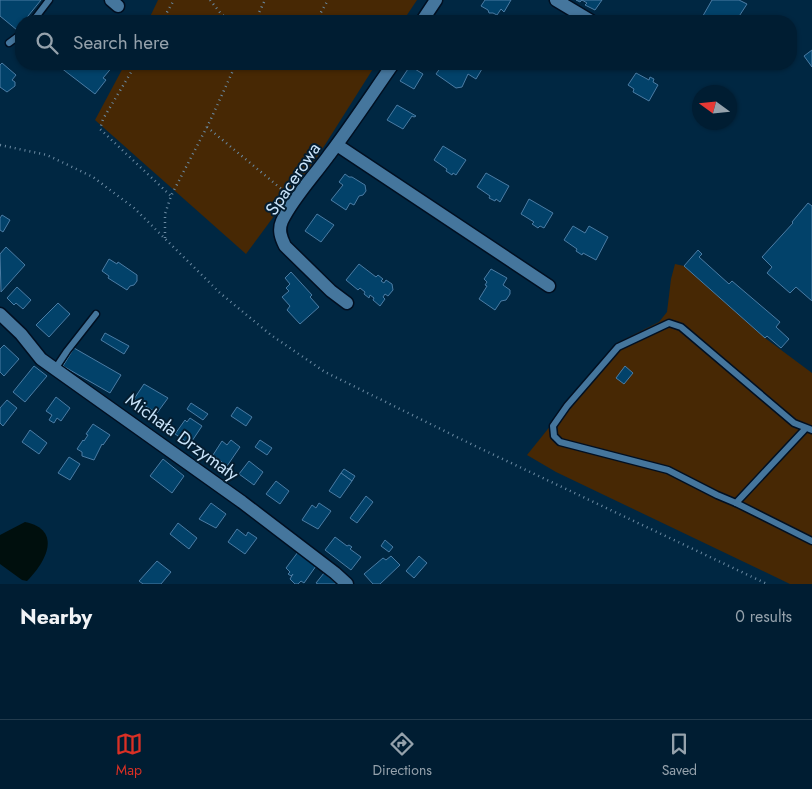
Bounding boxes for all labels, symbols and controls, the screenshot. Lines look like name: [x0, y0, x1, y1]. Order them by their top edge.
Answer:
search box: [15, 15, 797, 70]
icon: search: [33, 29, 61, 57]
text: Search here: [73, 29, 169, 56]
north arrow: [692, 85, 737, 130]
street label: Spacerowa: [259, 137, 327, 221]
street label: Michała Drzymały: [120, 387, 244, 487]
text: Nearby: [20, 602, 92, 632]
text: 0 results: [735, 605, 792, 628]
tab: Map: [115, 730, 143, 780]
tab: Directions: [373, 730, 432, 780]
tab: Saved: [662, 730, 697, 780]

